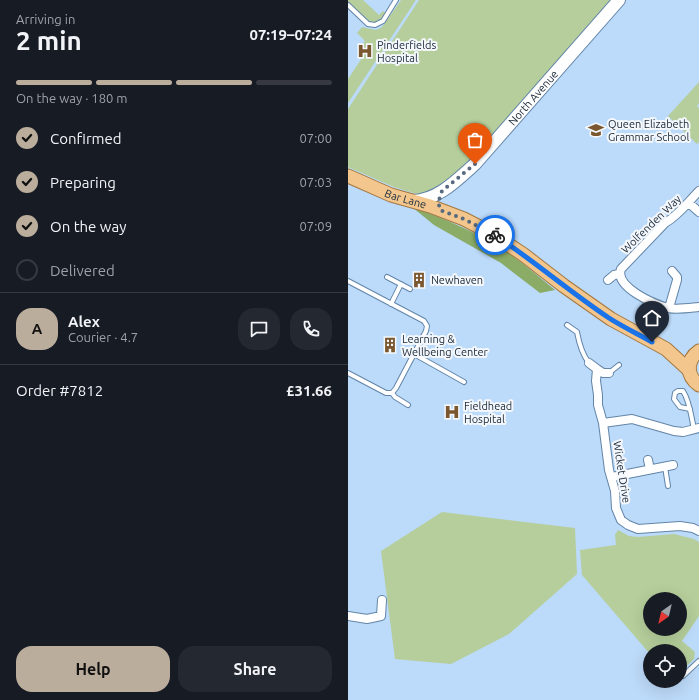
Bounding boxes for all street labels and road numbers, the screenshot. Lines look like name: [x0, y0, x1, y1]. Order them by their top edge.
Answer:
street label: North Avenue: [506, 68, 560, 127]
street label: Bar Lane: [383, 187, 428, 211]
street label: Wolfenden Way: [619, 192, 684, 255]
street label: Wicket Drive: [611, 440, 633, 504]

